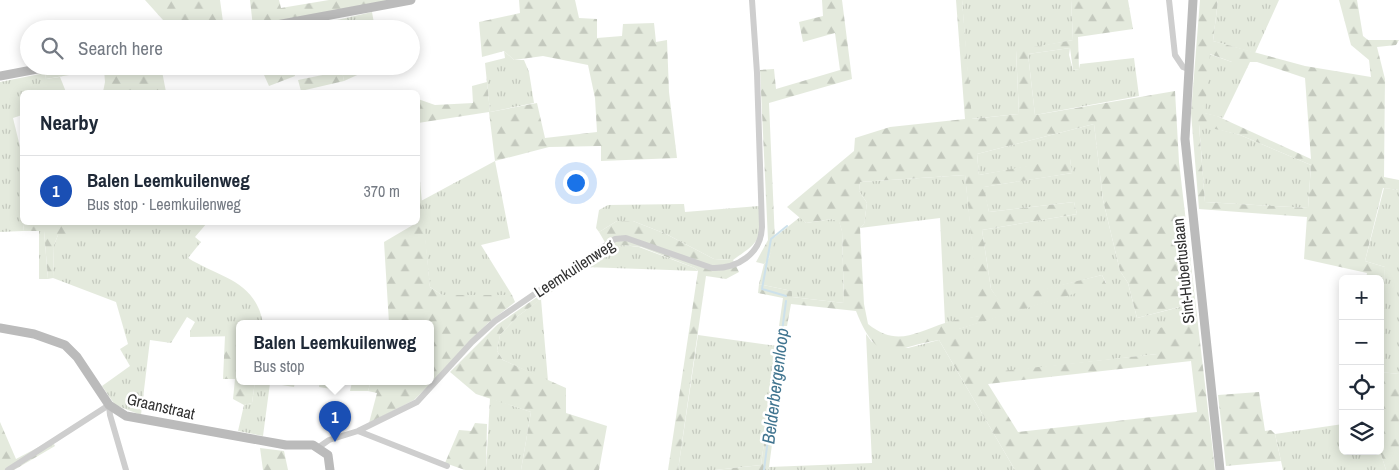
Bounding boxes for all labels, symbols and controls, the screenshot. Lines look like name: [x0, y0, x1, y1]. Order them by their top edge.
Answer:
search box: [20, 20, 420, 75]
icon: search: [38, 34, 66, 62]
text: Search here: [78, 35, 163, 61]
text: Nearby: [40, 108, 98, 137]
text: Balen Leemkuilenweg: [87, 167, 250, 193]
your location: [563, 170, 589, 196]
text: 1: [52, 180, 60, 202]
text: 370 m: [364, 180, 400, 202]
text: Bus stop · Leemkuilenweg: [87, 193, 241, 215]
street label: Sint-Hubertuslaan: [1167, 217, 1199, 325]
street label: Leemkuilenweg: [529, 233, 619, 302]
map controls: [1339, 275, 1384, 455]
button: +: [1339, 275, 1384, 320]
popup: [236, 320, 434, 385]
button: −: [1339, 320, 1384, 365]
water label: Belderbergenloop: [755, 327, 795, 445]
text: Balen Leemkuilenweg: [254, 329, 416, 355]
text: Bus stop: [254, 355, 305, 377]
button: locate: [1339, 365, 1384, 410]
street label: Graanstraat: [125, 387, 198, 425]
pin: 1: [319, 401, 351, 442]
button: layers: [1339, 410, 1384, 455]

